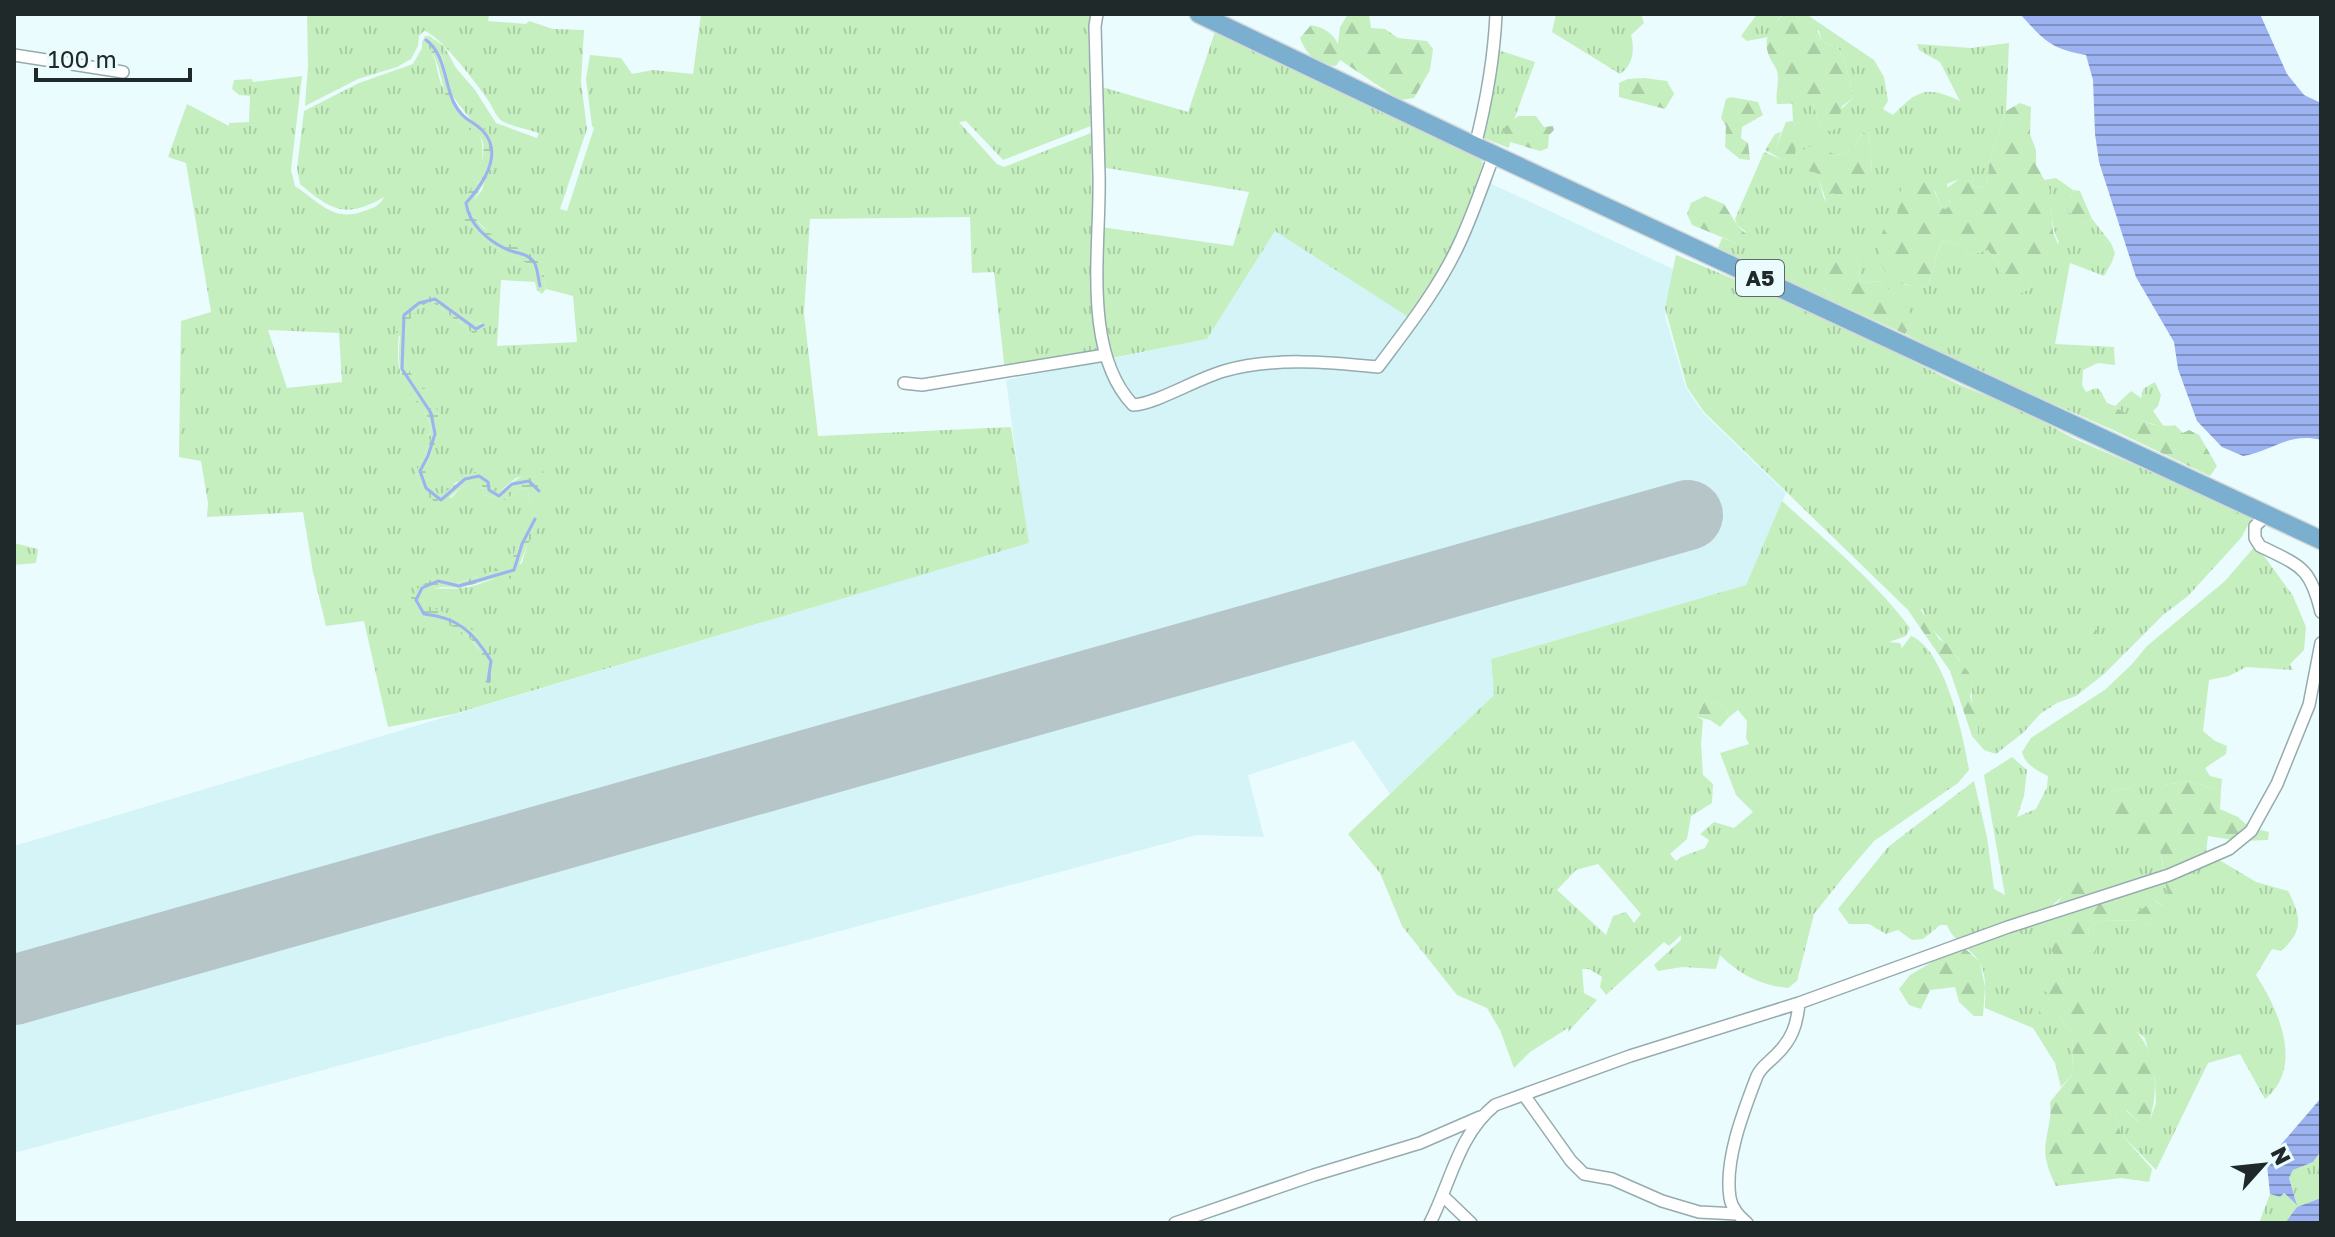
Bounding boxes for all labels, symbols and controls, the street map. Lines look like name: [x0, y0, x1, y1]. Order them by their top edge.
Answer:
scale bar: [36, 32, 190, 82]
text: 100 m: [48, 44, 117, 73]
road number: A5: [1736, 260, 1784, 296]
north arrow: [2223, 1125, 2303, 1205]
text: N: [2265, 1142, 2297, 1169]

